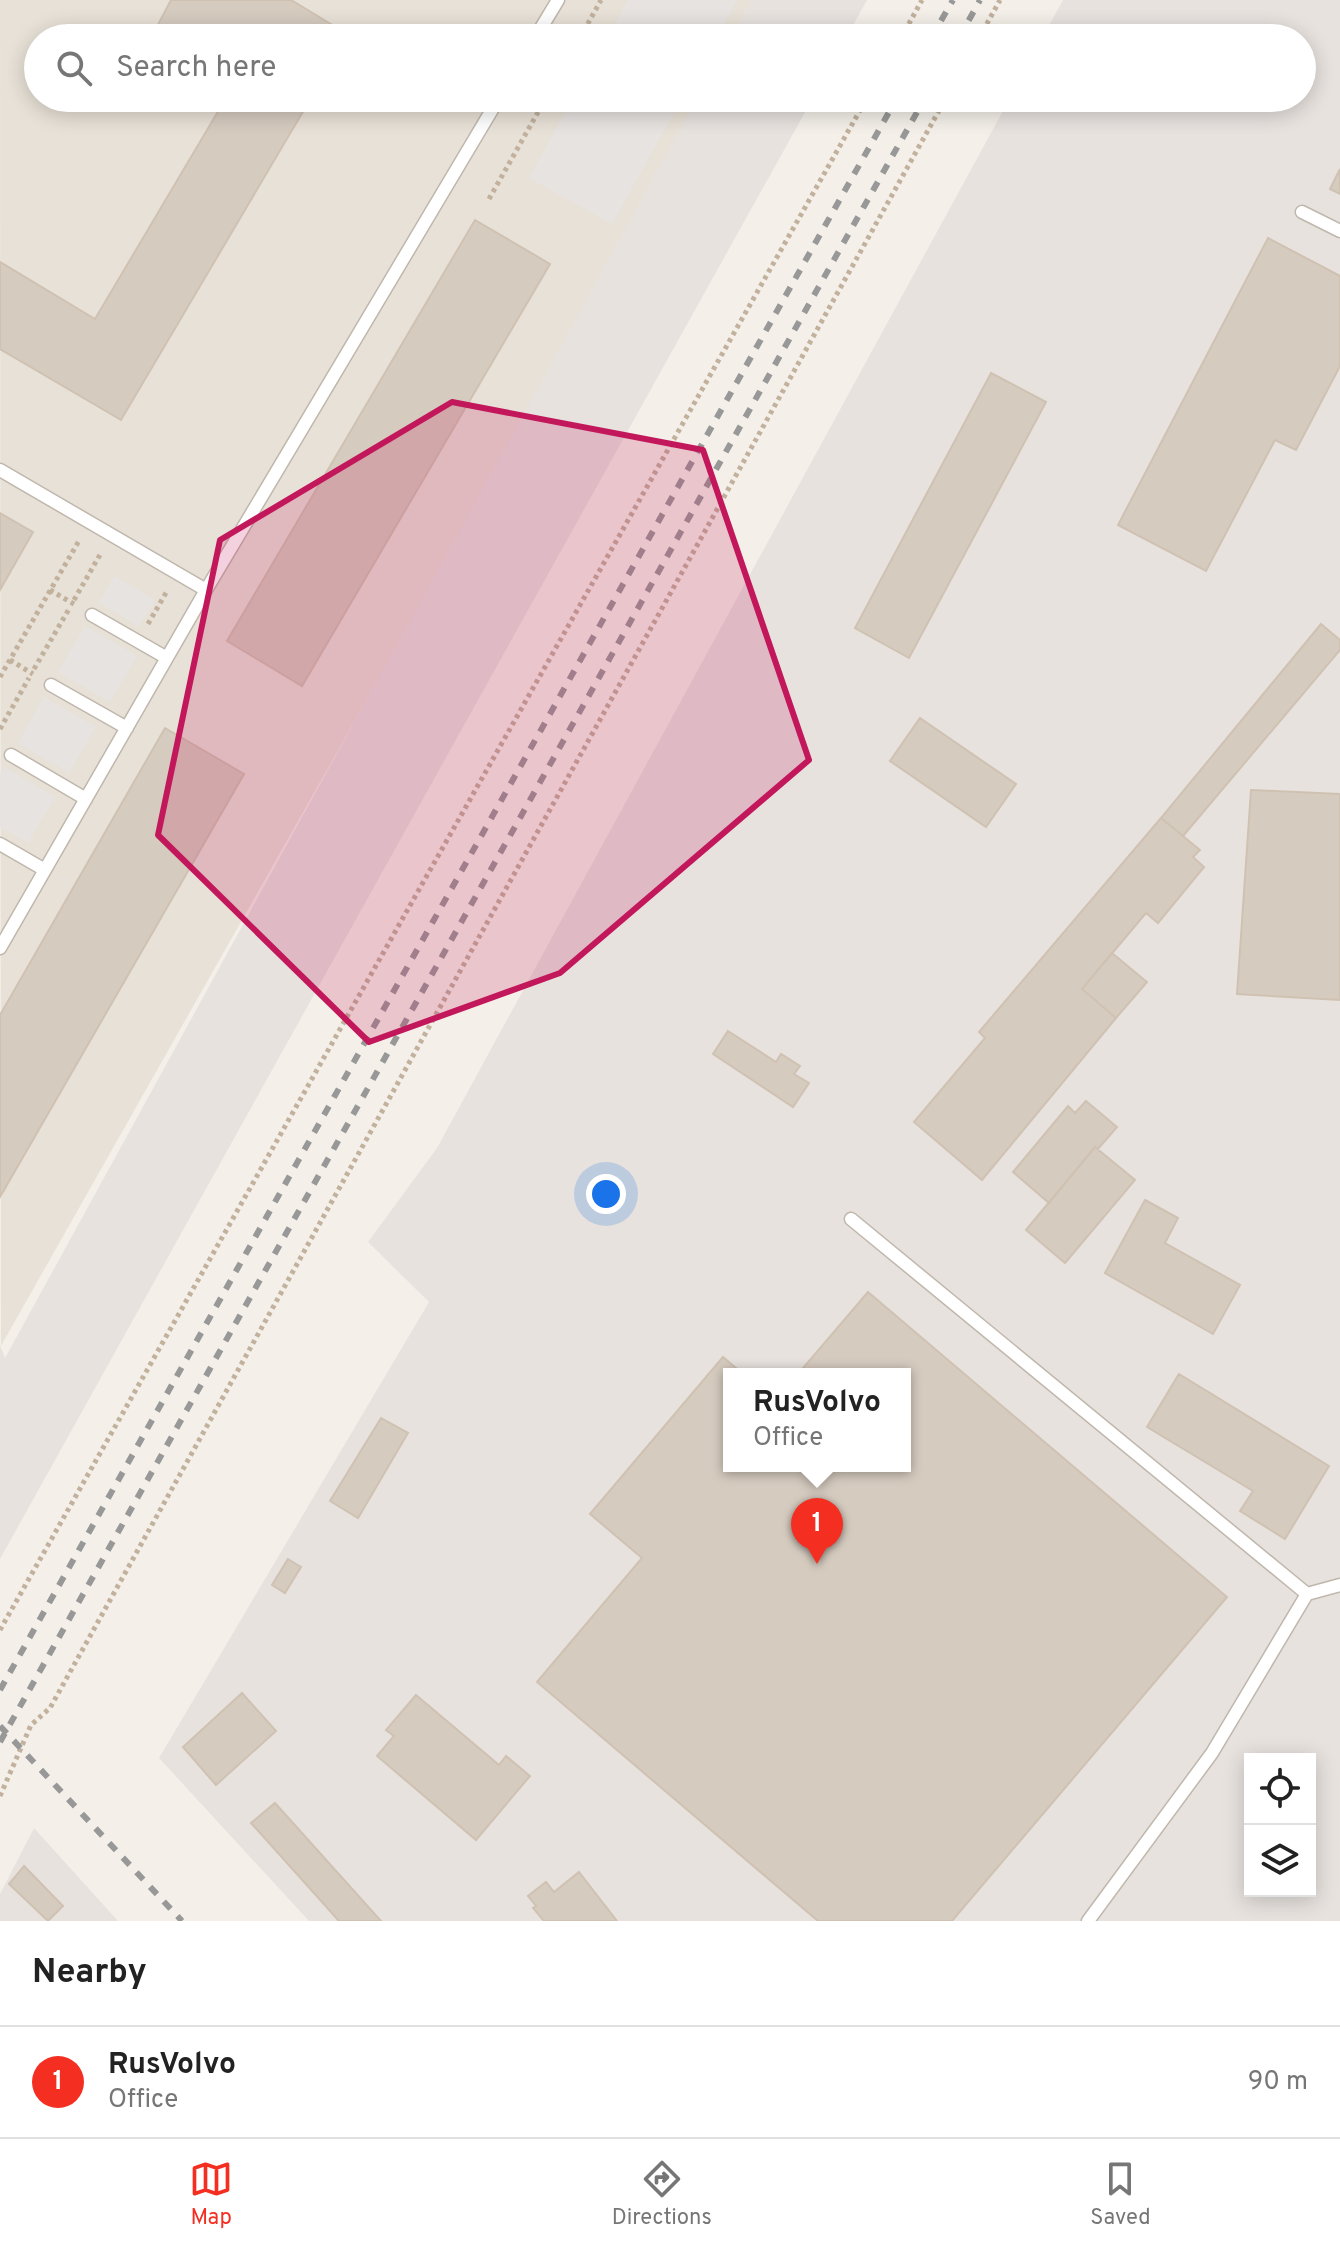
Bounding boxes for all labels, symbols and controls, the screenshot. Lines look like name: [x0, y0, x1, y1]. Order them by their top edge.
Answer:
search box: [24, 24, 1316, 112]
icon: search: [52, 46, 96, 90]
text: Search here: [116, 50, 276, 87]
your location: [586, 1174, 626, 1214]
popup: [723, 1368, 911, 1472]
text: RusVolvo: [753, 1385, 881, 1422]
text: Office: [753, 1422, 823, 1455]
pin: 1: [791, 1498, 843, 1564]
map controls: [1244, 1753, 1316, 1897]
button: locate: [1244, 1753, 1316, 1825]
button: layers: [1244, 1825, 1316, 1897]
text: Nearby: [32, 1952, 147, 1995]
text: RusVolvo: [108, 2047, 236, 2084]
text: 1: [53, 2066, 63, 2099]
text: 90 m: [1248, 2066, 1308, 2099]
text: Office: [108, 2084, 178, 2117]
tab: Map: [189, 2157, 233, 2232]
tab: Directions: [612, 2157, 712, 2232]
tab: Saved: [1090, 2157, 1151, 2232]

